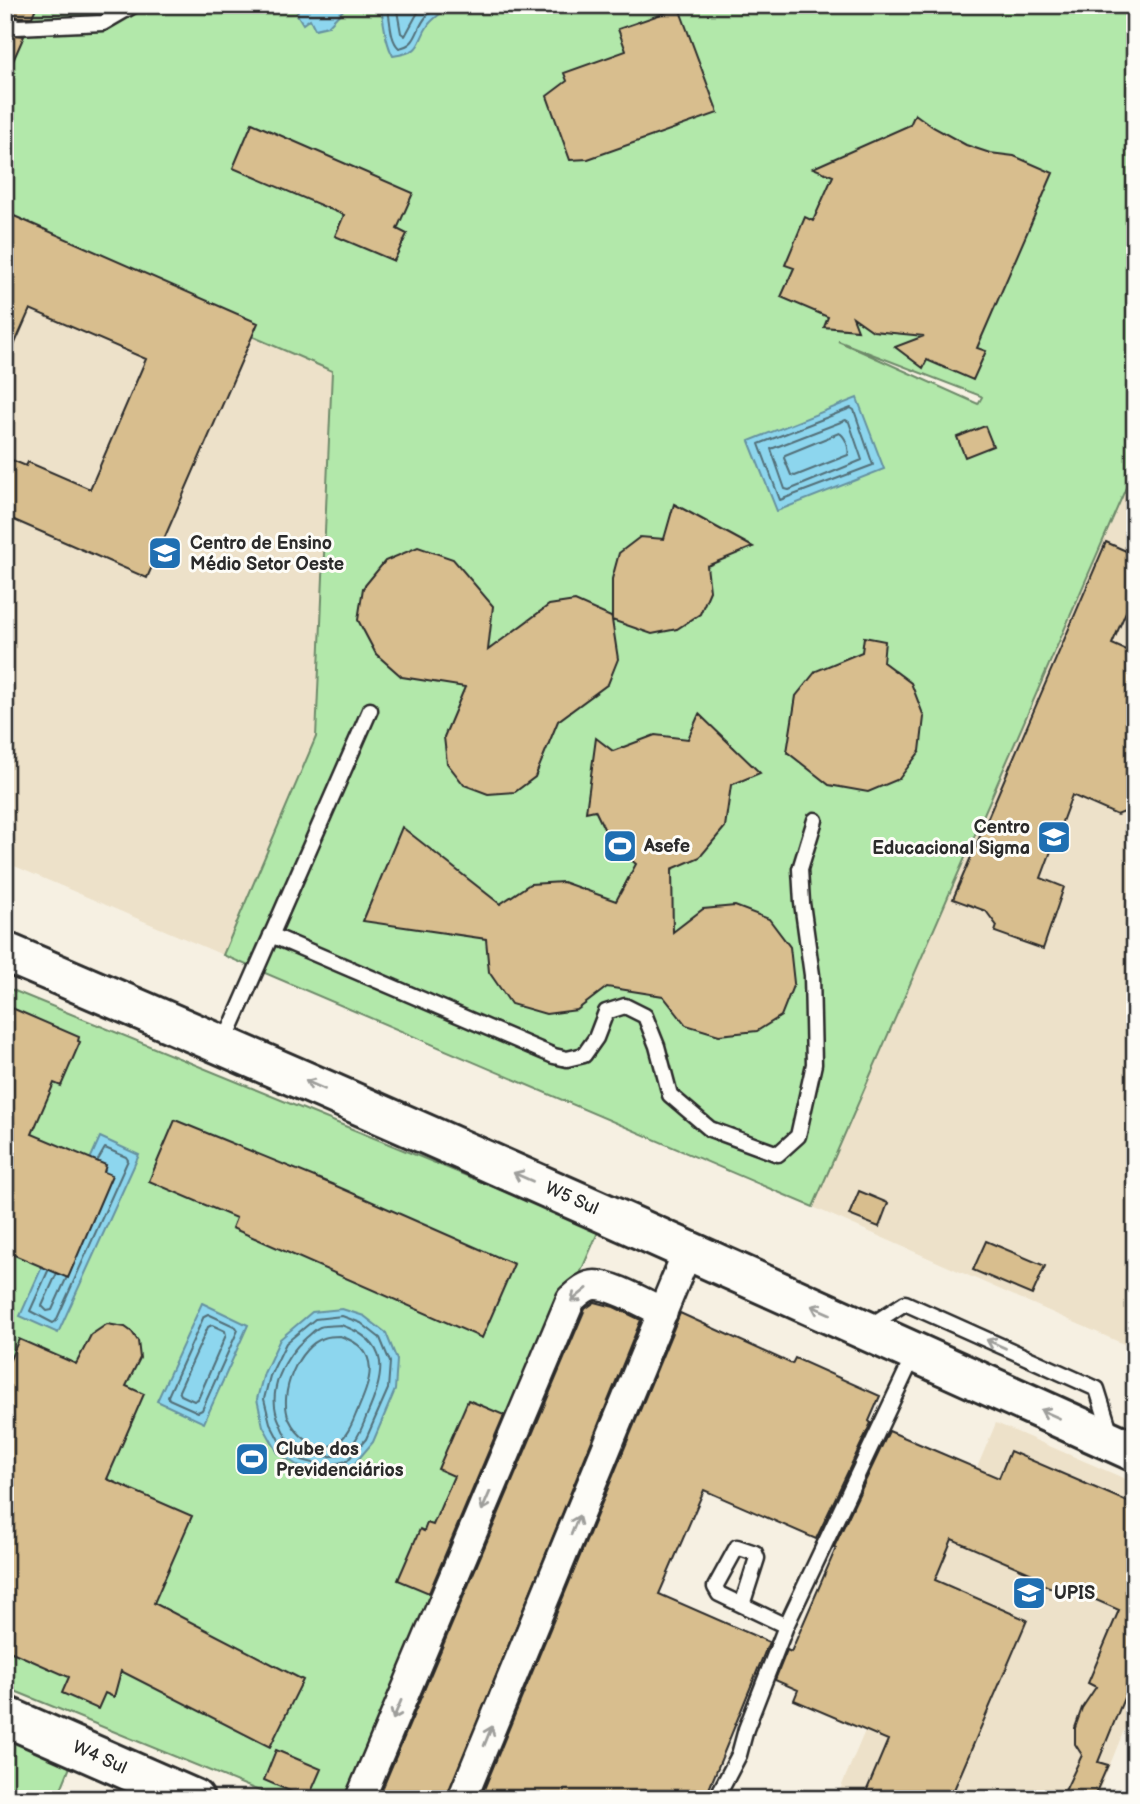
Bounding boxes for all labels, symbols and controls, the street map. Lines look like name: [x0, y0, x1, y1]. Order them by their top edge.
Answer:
place label: Centro de Ensino Médio Setor Oeste: [190, 533, 344, 575]
school or university icon: Centro de Ensino Médio Setor Oeste: [146, 534, 184, 572]
place label: Centro Educacional Sigma: [872, 817, 1030, 859]
school or university icon: Centro Educacional Sigma: [1035, 818, 1073, 856]
sports icon: Asefe: [601, 827, 639, 865]
place label: Asefe: [643, 836, 690, 857]
one-way arrow: [305, 1078, 326, 1091]
one-way arrow: [513, 1170, 535, 1183]
street label: W5 Sul: [542, 1177, 602, 1219]
one-way arrow: [570, 1287, 588, 1303]
one-way arrow: [811, 1303, 832, 1316]
one-way arrow: [986, 1337, 1007, 1350]
one-way arrow: [1040, 1407, 1061, 1420]
place label: Clube dos Previdenciários: [276, 1439, 404, 1481]
sports icon: Clube dos Previdenciários: [233, 1440, 271, 1478]
one-way arrow: [479, 1490, 492, 1511]
one-way arrow: [569, 1515, 582, 1537]
school or university icon: UPIS: [1010, 1574, 1048, 1612]
place label: UPIS: [1054, 1583, 1095, 1604]
one-way arrow: [390, 1699, 403, 1721]
one-way arrow: [482, 1725, 495, 1747]
street label: W4 Sul: [70, 1736, 130, 1779]

